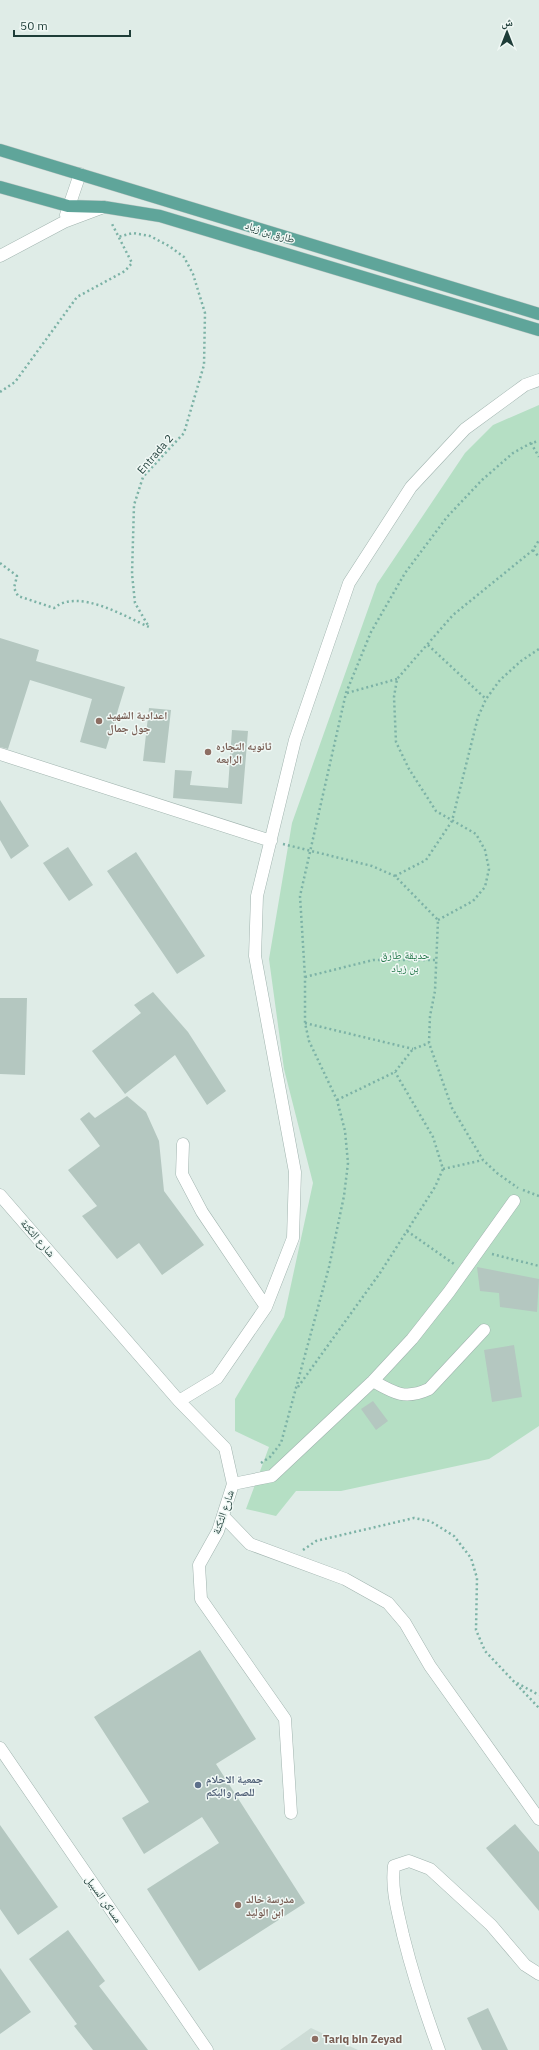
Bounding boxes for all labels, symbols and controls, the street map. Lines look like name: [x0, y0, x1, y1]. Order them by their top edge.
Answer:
scale bar: [14, 12, 130, 38]
north arrow: [487, 12, 527, 52]
text: ش: [501, 15, 513, 30]
text: 50 m: [20, 18, 48, 33]
street label: طارق بن زياد: [243, 218, 297, 246]
street label: Entrada 2: [134, 431, 176, 477]
place label: اعدادية الشهيد جول جمال: [107, 708, 167, 736]
marker: اعدادية الشهيد جول جمال: [94, 716, 104, 726]
place label: ثانويه التجاره الرابعه: [216, 739, 272, 766]
marker: ثانويه التجاره الرابعه: [203, 747, 213, 757]
park label: حديقة طارق بن زياد: [380, 948, 430, 975]
street label: شارع الثكنة: [18, 1216, 58, 1260]
street label: شارع الثكنة: [209, 1488, 237, 1536]
place label: جمعية الاحلام للصم والبكم: [206, 1772, 263, 1800]
marker: جمعية الاحلام للصم والبكم: [193, 1780, 203, 1790]
street label: مساكن السبيل: [83, 1873, 125, 1925]
place label: مدرسة خالد ابن الوليد: [246, 1892, 294, 1920]
marker: مدرسة خالد ابن الوليد: [233, 1900, 243, 1910]
place label: Tariq bin Zeyad: [323, 2032, 402, 2046]
marker: Tariq bin Zeyad: [310, 2034, 320, 2044]

